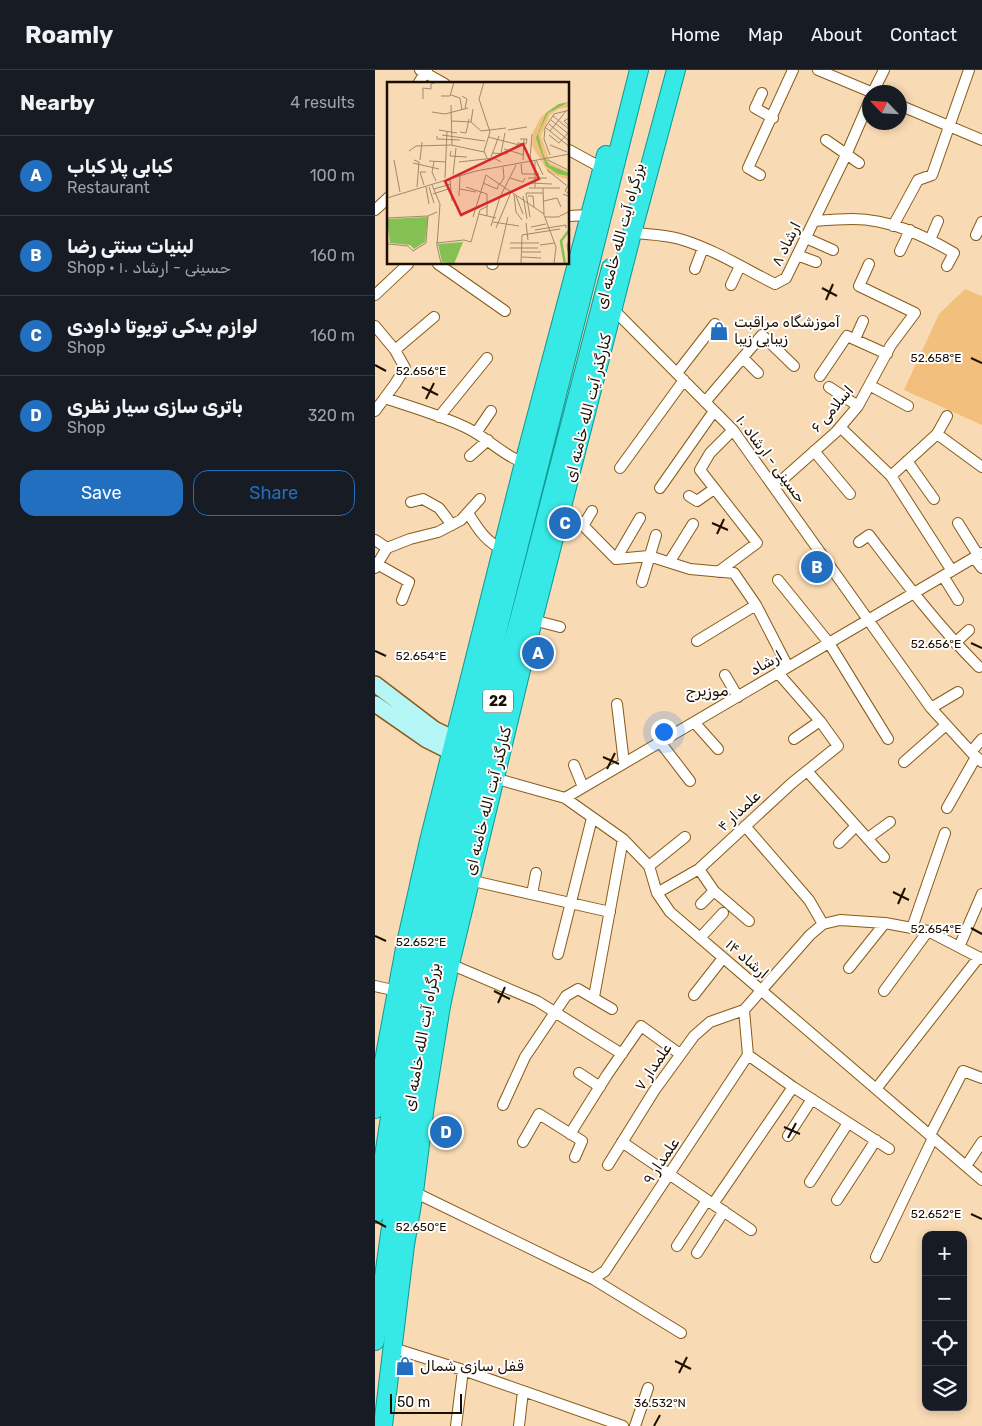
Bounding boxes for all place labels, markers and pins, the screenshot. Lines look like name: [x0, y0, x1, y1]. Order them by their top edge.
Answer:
place label: آموزشگاه مراقبت زیبایی زیبا: [734, 313, 841, 348]
shop icon: آموزشگاه مراقبت زیبایی زیبا: [708, 320, 730, 342]
pin: C: [549, 504, 581, 542]
pin: B: [801, 548, 833, 586]
pin: A: [522, 634, 554, 672]
pin: D: [430, 1113, 462, 1151]
shop icon: قفل سازی شمال: [394, 1355, 416, 1377]
place label: قفل سازی شمال: [420, 1357, 524, 1375]

